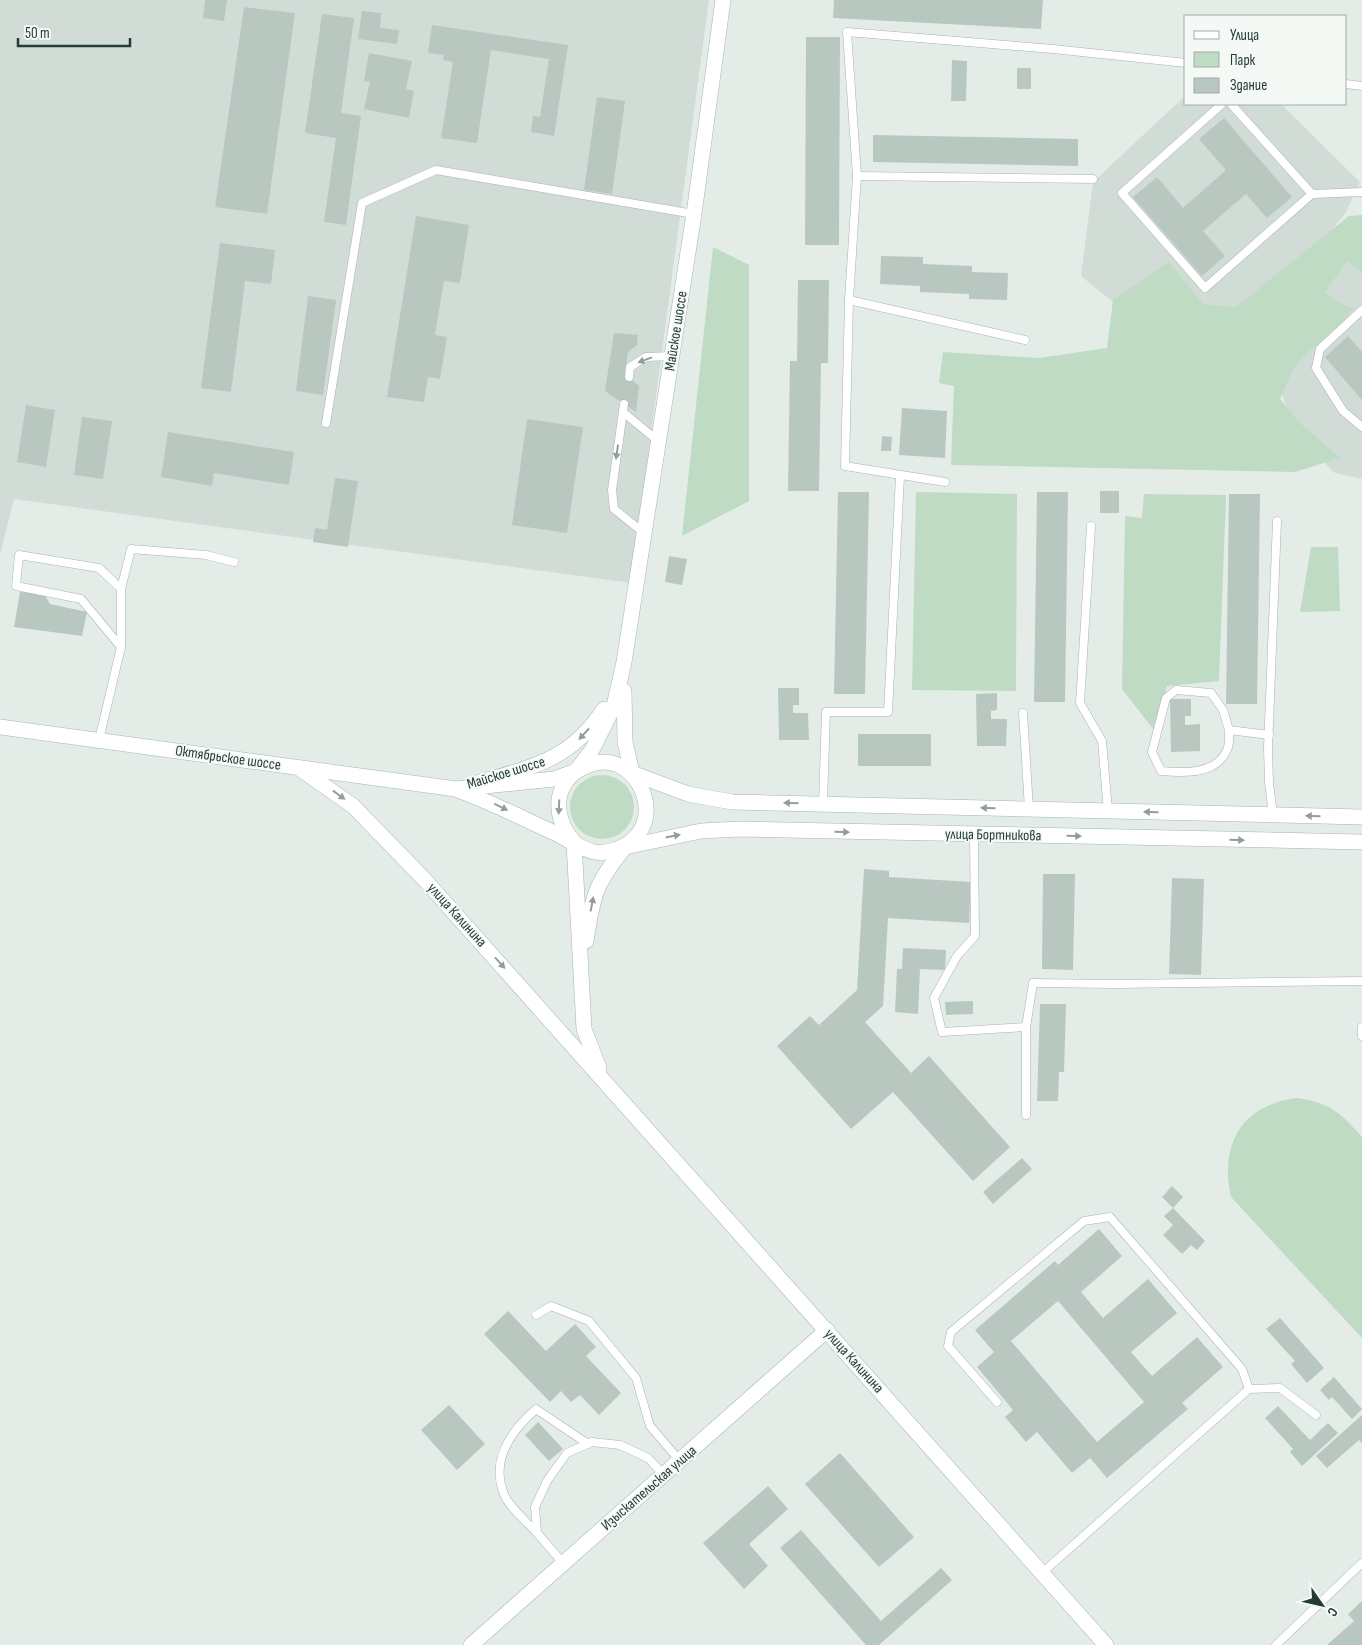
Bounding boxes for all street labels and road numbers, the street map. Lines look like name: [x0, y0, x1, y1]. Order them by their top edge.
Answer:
street label: Майское шоссе: [660, 290, 692, 372]
street label: Октябрьское шоссе: [174, 741, 282, 775]
street label: Майское шоссе: [465, 752, 547, 794]
street label: улица Бортникова: [945, 825, 1042, 845]
street label: улица Калинина: [423, 879, 491, 951]
street label: улица Калинина: [820, 1325, 888, 1397]
street label: Изыскательская улица: [597, 1441, 701, 1535]

